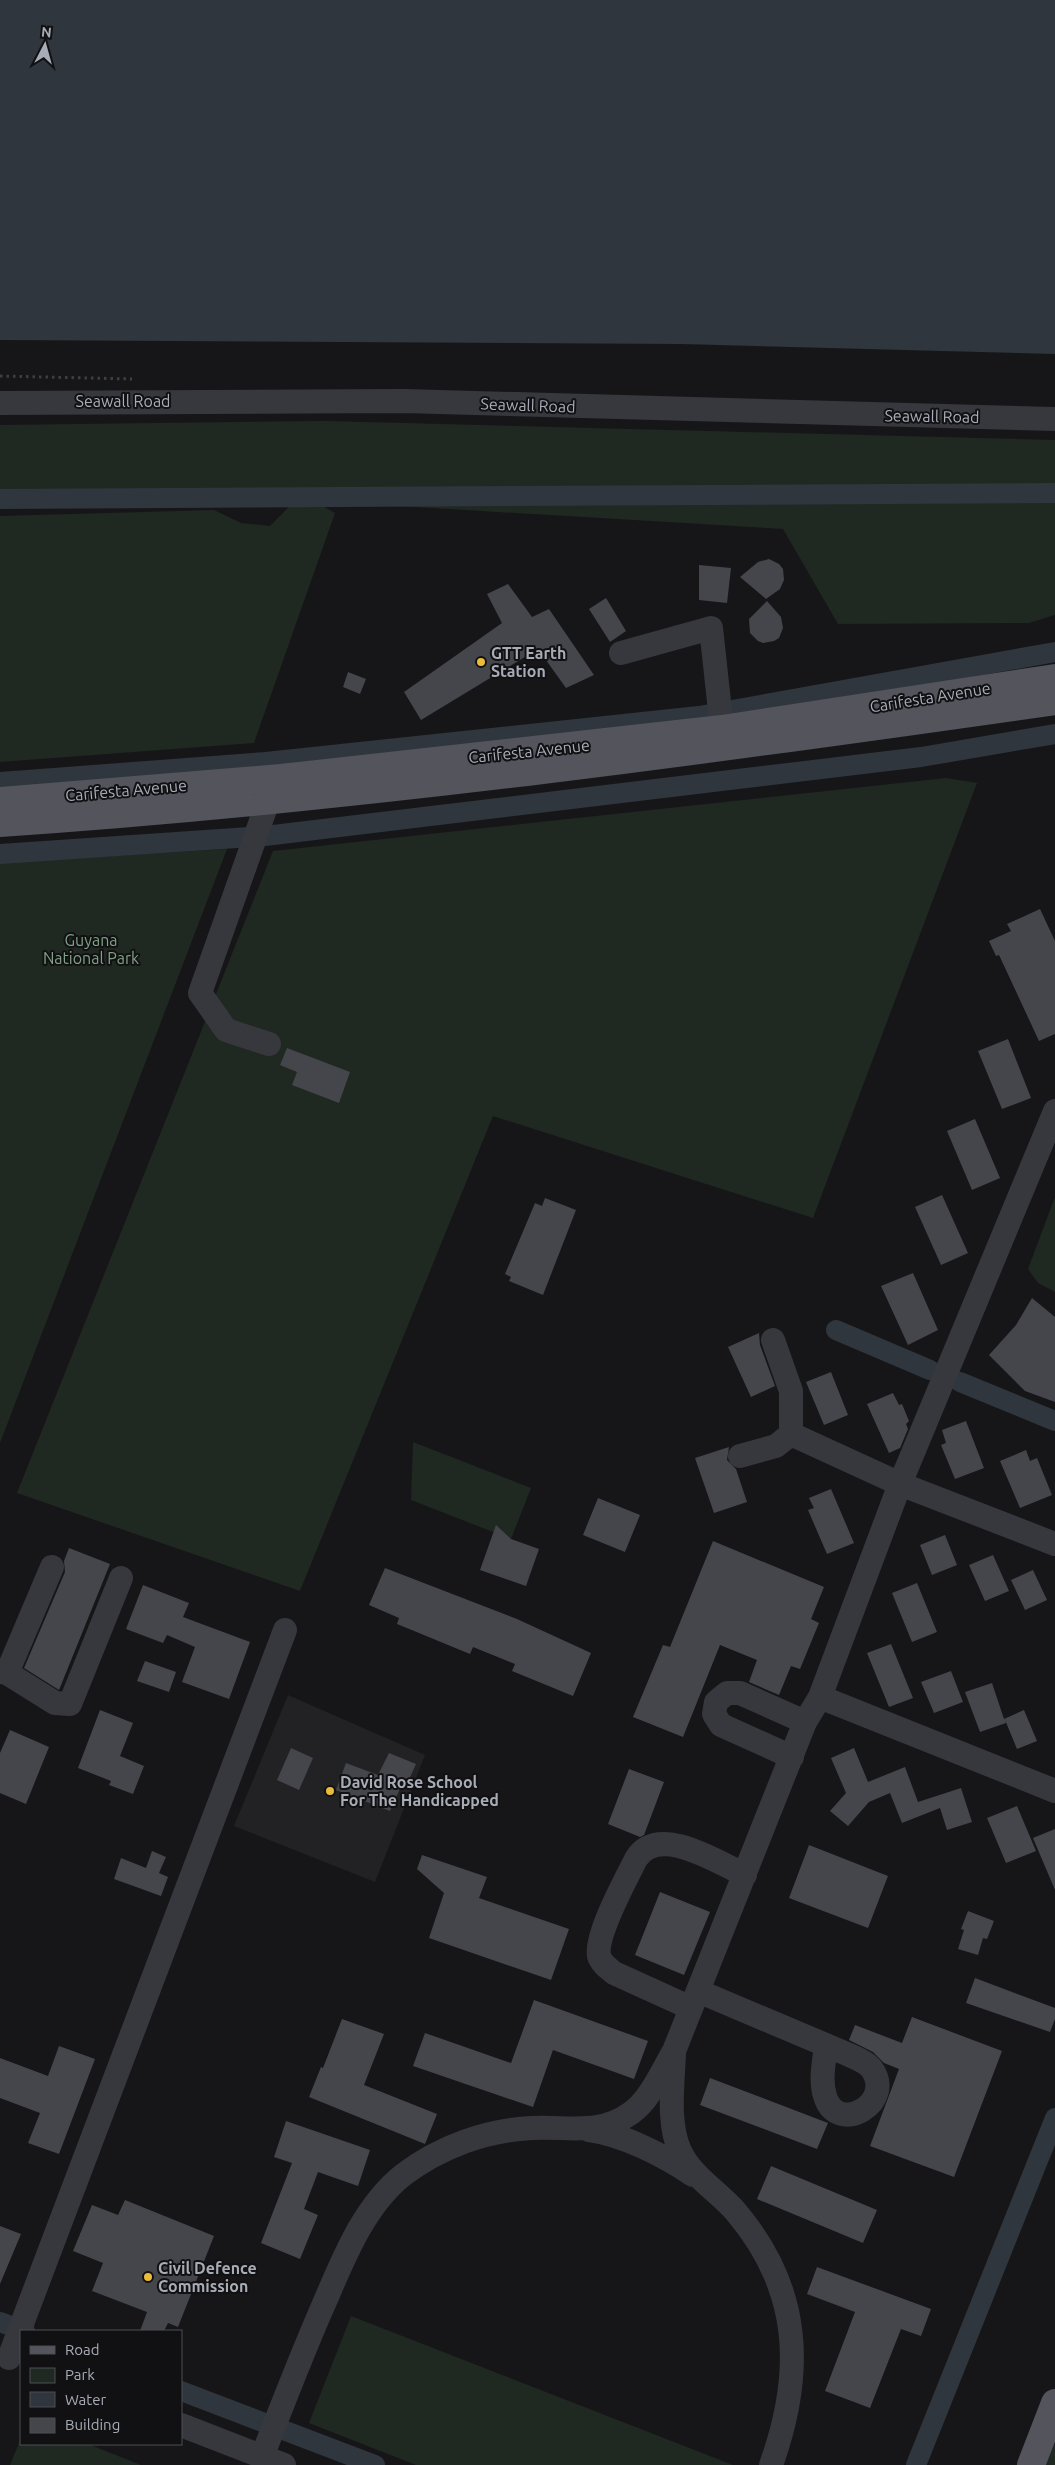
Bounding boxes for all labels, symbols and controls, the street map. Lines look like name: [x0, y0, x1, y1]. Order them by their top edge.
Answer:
north arrow: [20, 20, 70, 70]
text: N: [40, 24, 52, 41]
street label: Seawall Road: [76, 392, 170, 410]
street label: Seawall Road: [480, 394, 576, 416]
street label: Seawall Road: [884, 406, 980, 426]
place label: GTT Earth Station: [491, 644, 566, 680]
marker: GTT Earth Station: [475, 656, 487, 668]
street label: Carifesta Avenue: [868, 679, 992, 715]
street label: Carifesta Avenue: [467, 736, 591, 766]
street label: Carifesta Avenue: [64, 776, 188, 804]
park label: Guyana National Park: [43, 931, 139, 967]
place label: David Rose School For The Handicapped: [340, 1773, 499, 1809]
marker: David Rose School For The Handicapped: [324, 1785, 336, 1797]
place label: Civil Defence Commission: [158, 2259, 257, 2295]
marker: Civil Defence Commission: [142, 2271, 154, 2283]
legend: [20, 2330, 182, 2445]
text: Road: [65, 2341, 100, 2358]
text: Park: [65, 2366, 95, 2383]
text: Water: [65, 2391, 106, 2408]
text: Building: [65, 2416, 120, 2433]

